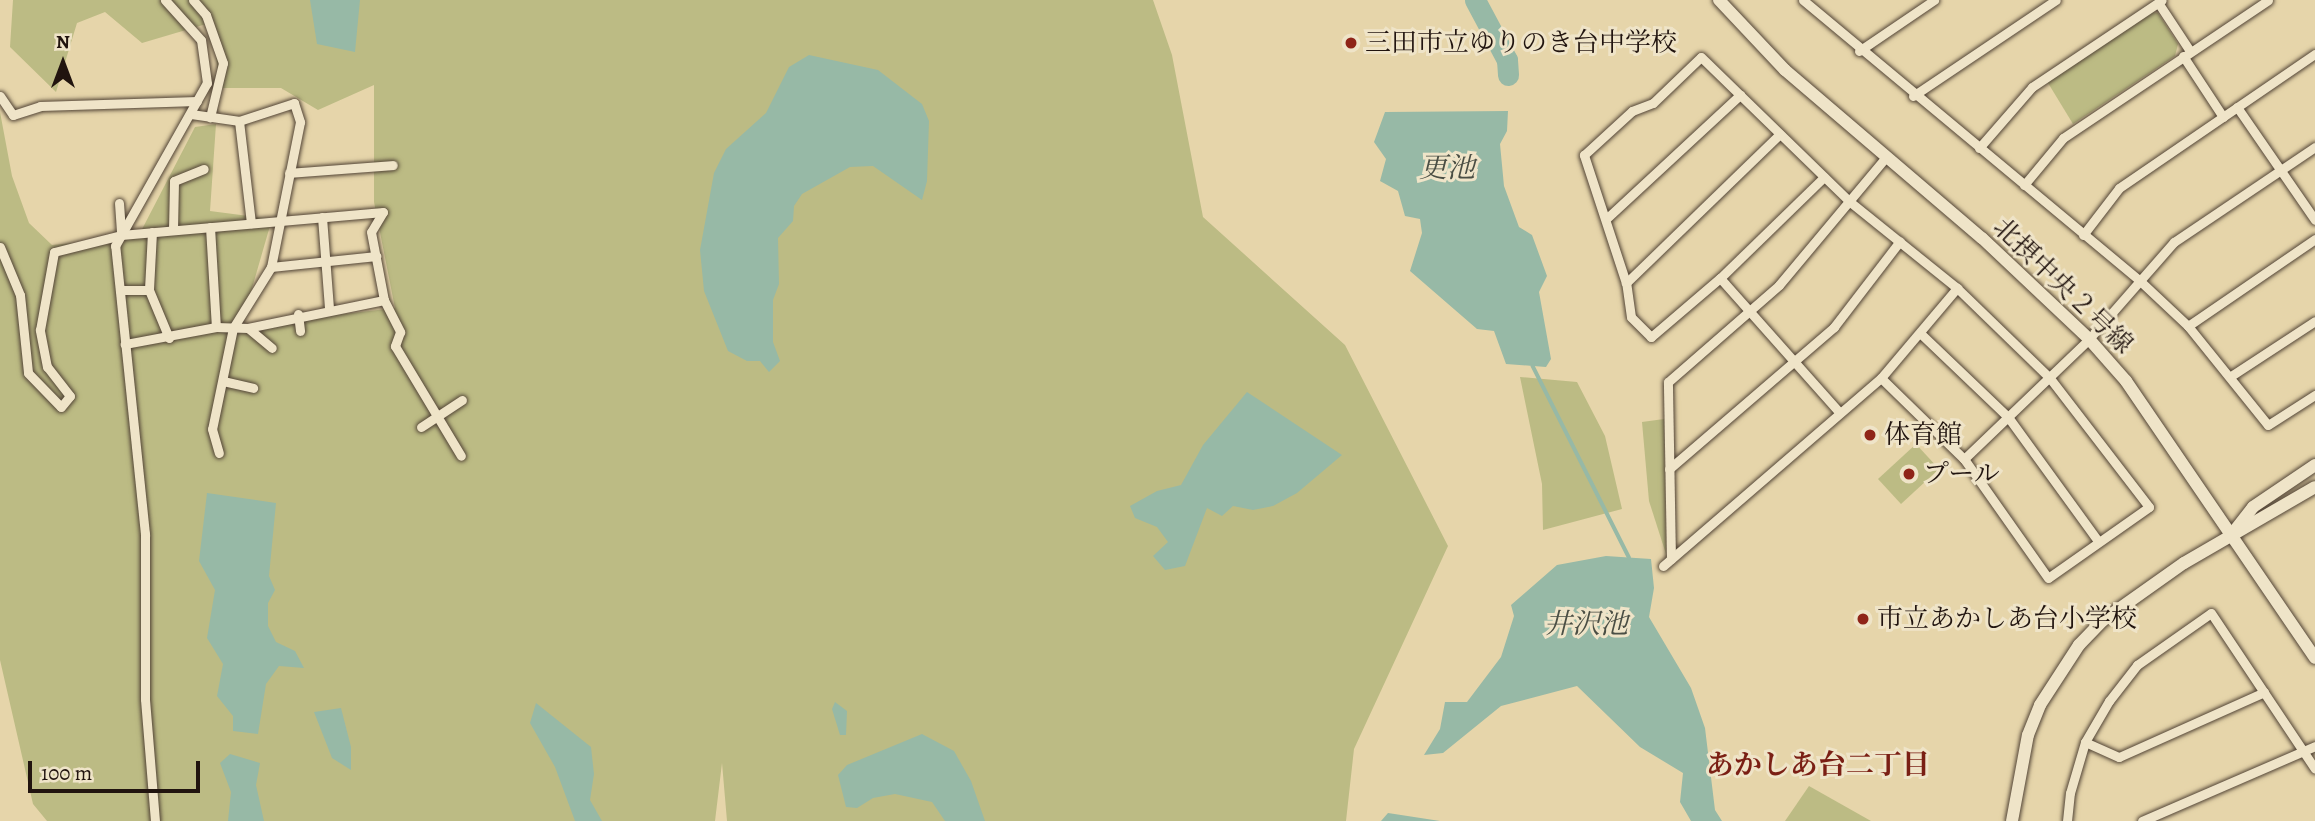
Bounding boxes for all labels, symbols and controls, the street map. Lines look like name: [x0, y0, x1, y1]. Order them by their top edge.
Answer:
place label: 三田市立ゆりのき台中学校: [1365, 27, 1677, 59]
north arrow: [28, 28, 98, 98]
text: N: [56, 29, 70, 55]
marker: 三田市立ゆりのき台中学校: [1343, 35, 1359, 51]
water label: 更池: [1419, 151, 1475, 185]
street label: 北摂中央２号線: [1987, 212, 2139, 360]
place label: 体育館: [1884, 419, 1962, 451]
marker: 体育館: [1862, 427, 1878, 443]
place label: プール: [1923, 458, 2000, 490]
marker: プール: [1901, 466, 1917, 482]
place label: 市立あかしあ台小学校: [1877, 603, 2137, 635]
water label: 井沢池: [1544, 607, 1628, 641]
marker: 市立あかしあ台小学校: [1855, 611, 1871, 627]
scale bar: [32, 748, 203, 792]
district label: あかしあ台二丁目: [1706, 748, 1930, 782]
text: 100 m: [41, 759, 92, 787]

